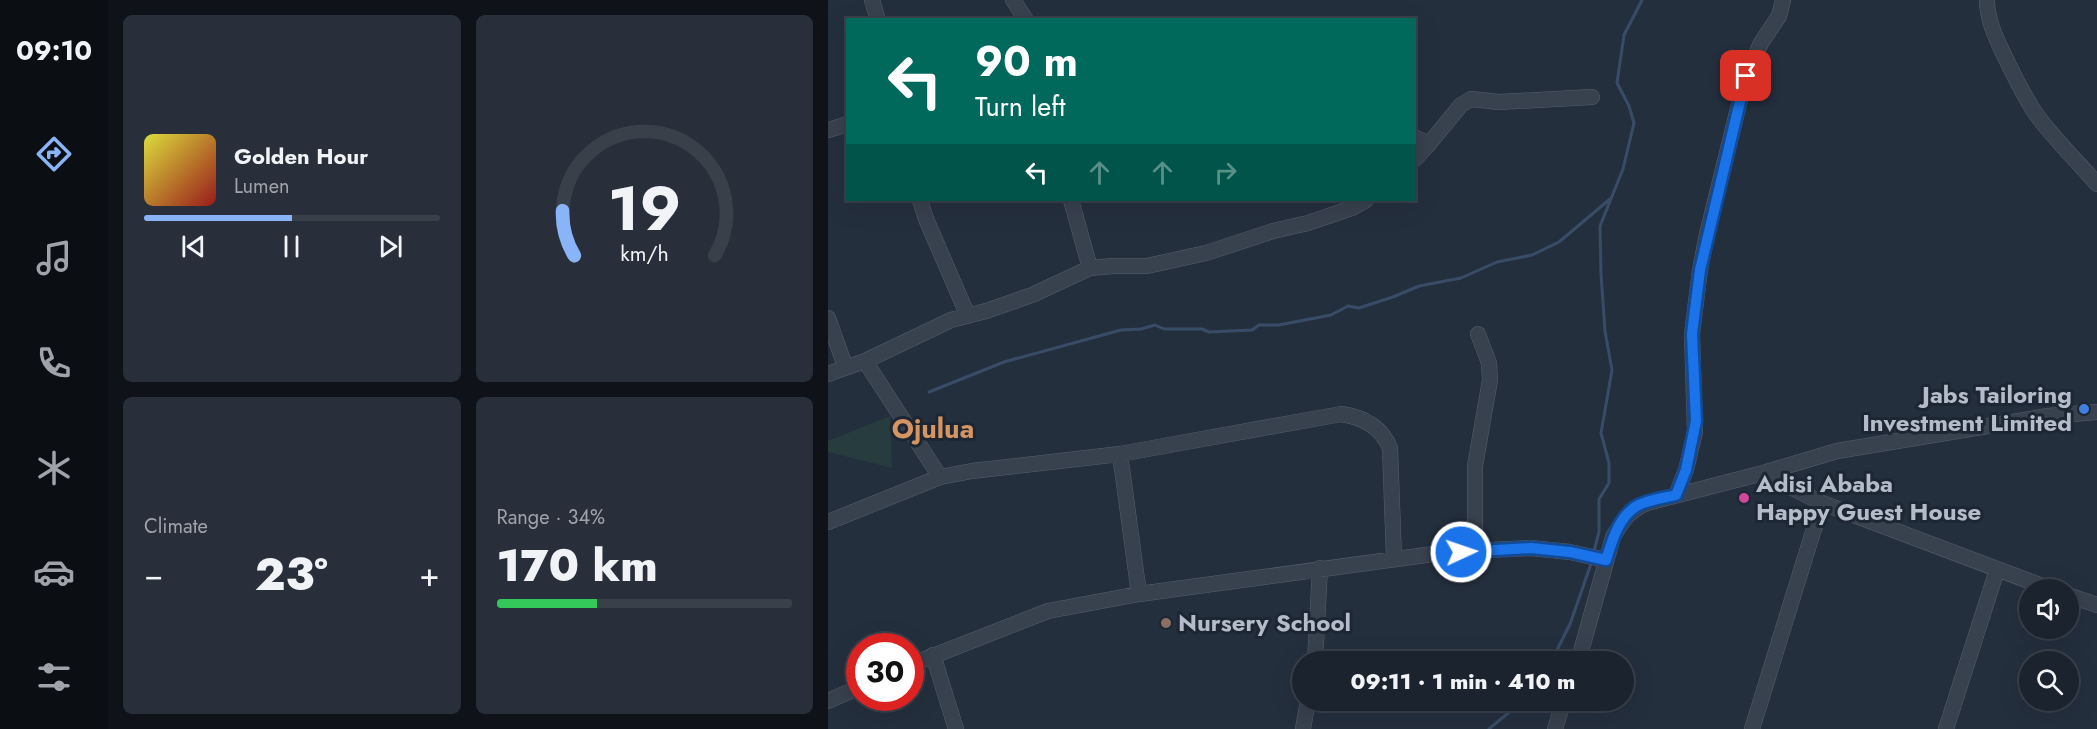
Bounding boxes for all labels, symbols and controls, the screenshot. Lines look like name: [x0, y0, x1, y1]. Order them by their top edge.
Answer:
text: 09:10: [16, 31, 92, 70]
text: 90 m: [975, 31, 1078, 92]
icon: left: [876, 42, 954, 120]
pin: [1720, 50, 1771, 101]
icon: arrive: [1729, 59, 1762, 92]
text: Turn left: [975, 87, 1065, 126]
icon: directions: [33, 133, 75, 175]
text: Golden Hour: [234, 140, 368, 172]
icon: left: [1020, 156, 1053, 189]
icon: ahead: [1083, 156, 1116, 189]
icon: ahead: [1146, 156, 1179, 189]
icon: right: [1209, 156, 1242, 189]
text: 19: [607, 163, 681, 253]
text: Lumen: [234, 172, 290, 201]
icon: previous: [177, 230, 210, 263]
icon: pause: [275, 230, 308, 263]
icon: next: [374, 230, 407, 263]
icon: music: [33, 237, 75, 279]
text: km/h: [620, 238, 668, 269]
icon: phone: [33, 342, 75, 384]
place label: Jabs Tailoring Investment Limited: [1862, 377, 2072, 440]
marker: Jabs Tailoring Investment Limited: [2077, 402, 2091, 416]
district label: Ojulua: [892, 409, 974, 448]
icon: climate: [33, 447, 75, 489]
place label: Adisi Ababa Happy Guest House: [1755, 466, 1981, 529]
marker: Adisi Ababa Happy Guest House: [1737, 491, 1751, 505]
text: Range · 34%: [497, 503, 605, 532]
text: Climate: [144, 512, 208, 541]
position arrow: [1429, 520, 1493, 584]
text: 170 km: [497, 533, 658, 598]
text: 23°: [255, 542, 328, 607]
icon: car: [33, 551, 75, 593]
text: −: [144, 551, 163, 598]
text: +: [419, 551, 440, 598]
map controls: [2019, 579, 2079, 711]
button: sound: [2019, 579, 2079, 639]
place label: Nursery School: [1178, 605, 1351, 640]
marker: Nursery School: [1159, 616, 1173, 630]
speed limit sign: 30: [846, 633, 924, 711]
button: search: [2019, 651, 2079, 711]
icon: filters: [33, 656, 75, 698]
text: 09:11 · 1 min · 410 m: [1351, 665, 1575, 697]

